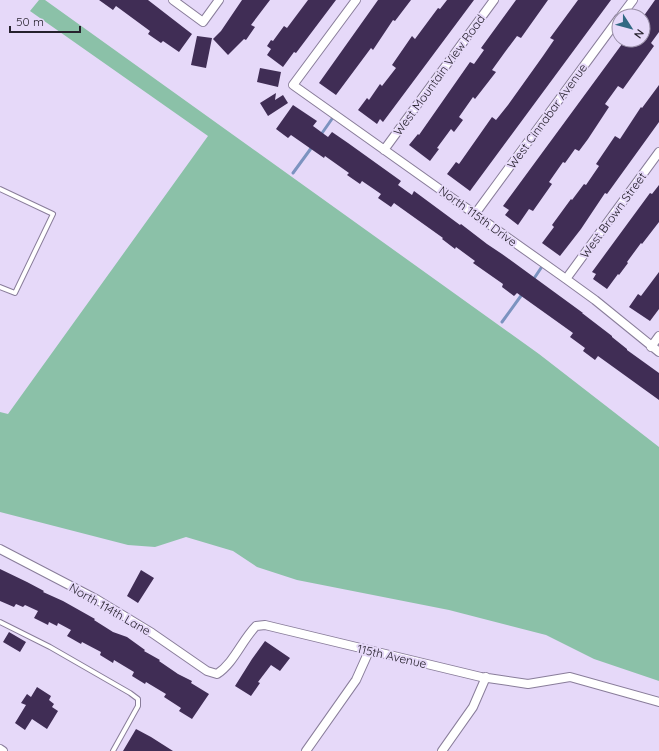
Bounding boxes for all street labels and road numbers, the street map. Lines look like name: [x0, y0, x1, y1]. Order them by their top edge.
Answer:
street label: West Mountain View Road: [390, 12, 488, 138]
street label: West Cinnabar Avenue: [504, 60, 590, 171]
street label: West Brown Street: [577, 169, 649, 261]
street label: North 115th Drive: [436, 183, 520, 250]
street label: North 114th Lane: [67, 580, 153, 638]
street label: 115th Avenue: [356, 641, 428, 671]

